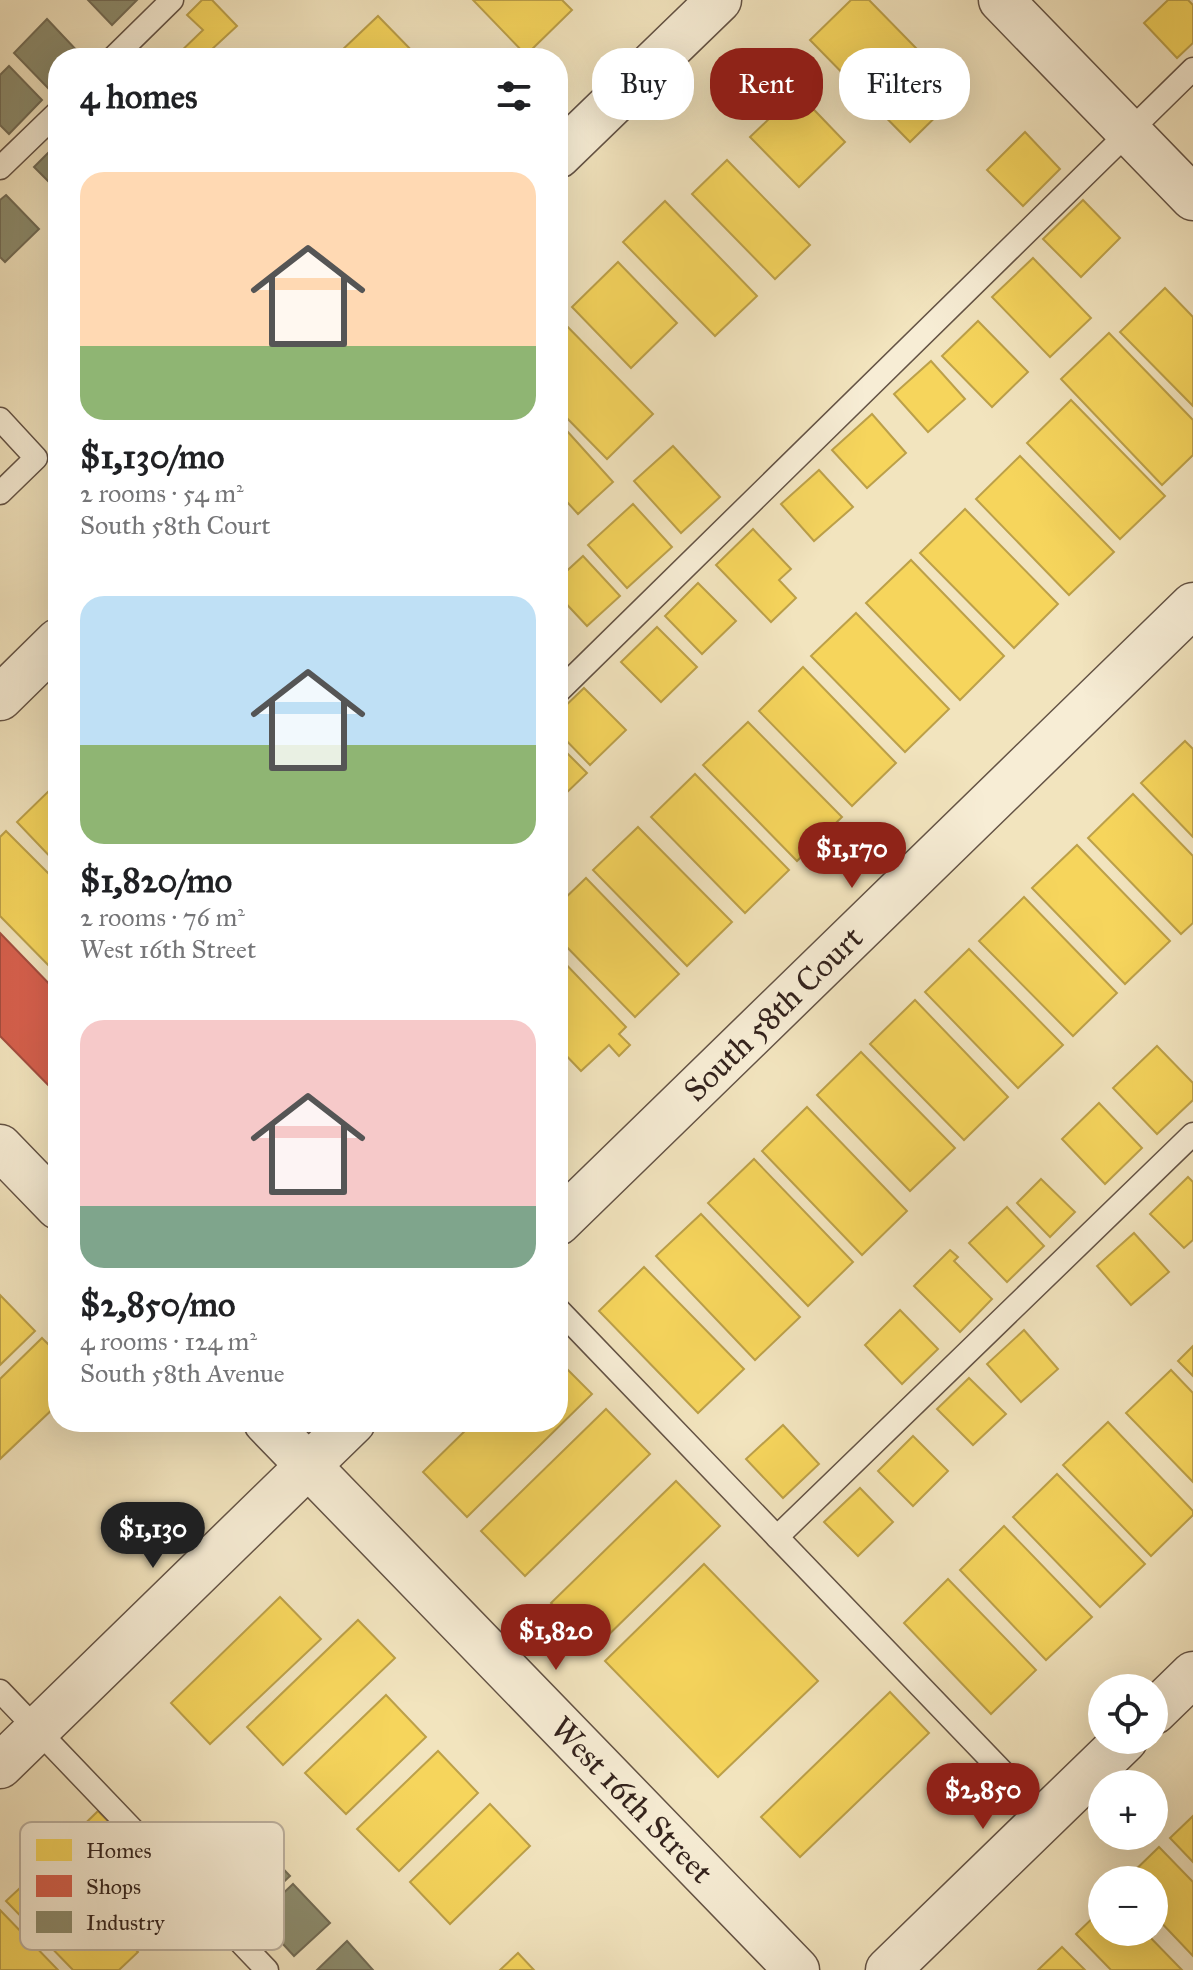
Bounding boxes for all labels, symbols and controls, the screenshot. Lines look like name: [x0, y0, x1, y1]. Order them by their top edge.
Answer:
chip: Buy: [592, 48, 694, 120]
chip: Rent: [710, 48, 823, 120]
chip: Filters: [839, 48, 970, 120]
icon: filters: [492, 74, 536, 118]
text: 4 homes: [80, 76, 197, 117]
icon: home: [236, 224, 380, 368]
text: $1,130/mo: [80, 436, 224, 477]
text: 2 rooms · 54 m²: [80, 477, 244, 509]
text: South 58th Court: [80, 509, 270, 541]
icon: home: [236, 648, 380, 792]
pin: $1,170: [787, 822, 917, 890]
text: $1,170: [816, 832, 888, 864]
text: $1,820/mo: [80, 860, 232, 901]
text: 2 rooms · 76 m²: [80, 901, 245, 933]
street label: South 58th Court: [675, 918, 871, 1109]
text: West 16th Street: [80, 933, 256, 965]
icon: home: [236, 1072, 380, 1216]
text: $2,850/mo: [80, 1284, 235, 1325]
text: 4 rooms · 124 m²: [80, 1325, 257, 1357]
text: South 58th Avenue: [80, 1357, 285, 1389]
pin: $1,130: [88, 1502, 218, 1570]
text: $1,130: [119, 1512, 187, 1544]
pin: $1,820: [491, 1604, 621, 1672]
text: $1,820: [519, 1614, 593, 1646]
map controls: [1088, 1674, 1168, 1946]
button: locate: [1088, 1674, 1168, 1754]
street label: West 16th Street: [543, 1708, 721, 1891]
pin: $2,850: [918, 1763, 1048, 1831]
button: +: [1088, 1770, 1168, 1850]
text: $2,850: [945, 1773, 1021, 1805]
legend: [20, 1822, 284, 1950]
text: Homes: [86, 1837, 152, 1864]
button: −: [1088, 1866, 1168, 1946]
text: Shops: [86, 1873, 141, 1900]
text: Industry: [86, 1909, 165, 1936]

